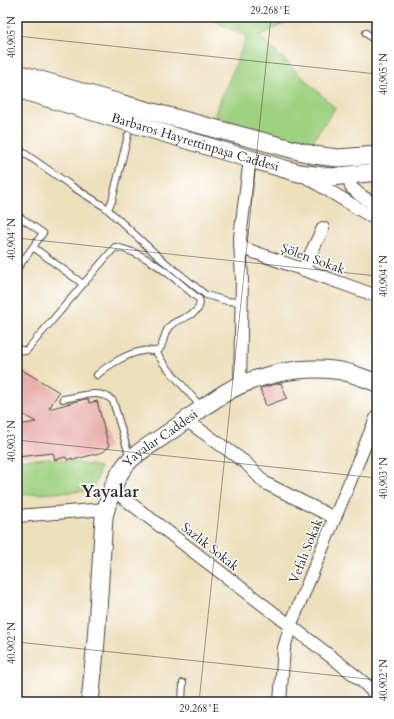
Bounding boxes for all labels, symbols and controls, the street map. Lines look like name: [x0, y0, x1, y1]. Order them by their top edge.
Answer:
text: 29.268°E: [250, 4, 290, 18]
text: 40.905°N: [5, 16, 19, 58]
text: 40.905°N: [377, 53, 391, 95]
street label: Barbaros Hayrettinpaşa Caddesi: [109, 109, 281, 176]
text: 40.904°N: [5, 218, 19, 260]
street label: Şölen Sokak: [279, 239, 347, 279]
text: 40.904°N: [377, 255, 391, 297]
street label: Yayalar Caddesi: [118, 405, 202, 471]
text: 40.903°N: [5, 420, 19, 462]
text: 40.903°N: [377, 457, 391, 499]
district label: Yayalar: [81, 480, 139, 503]
street label: Vefalı Sokak: [285, 516, 327, 586]
street label: Sazlık Sokak: [178, 519, 243, 575]
text: 40.902°N: [5, 622, 19, 664]
text: 40.902°N: [377, 659, 391, 701]
text: 29.268°E: [179, 702, 219, 716]

